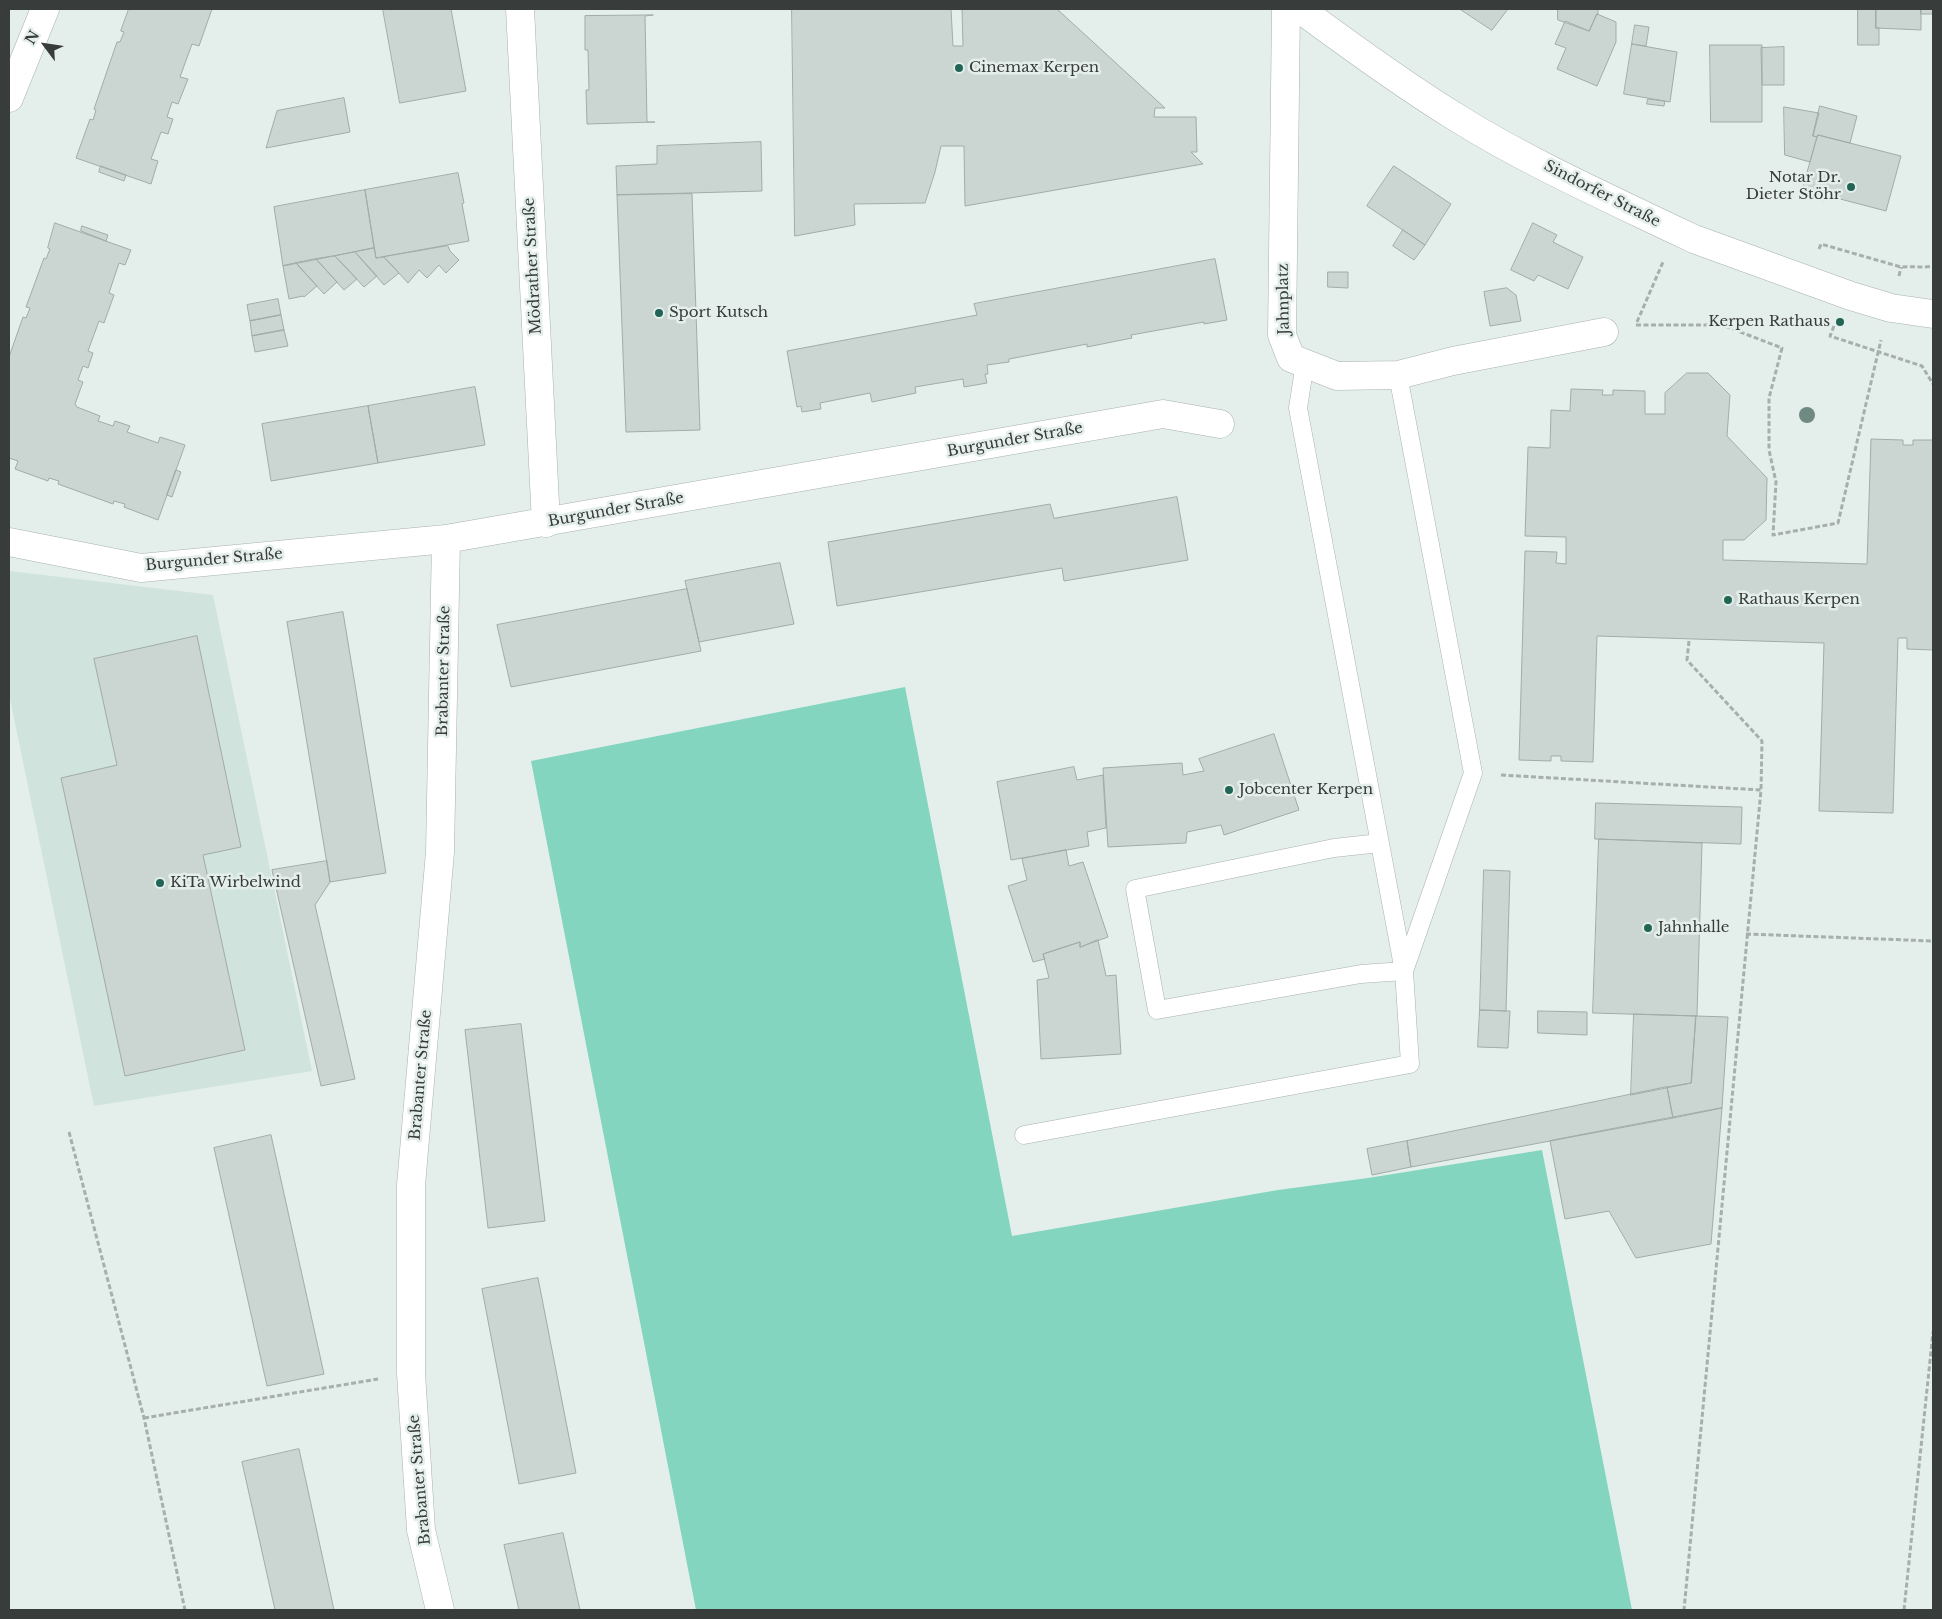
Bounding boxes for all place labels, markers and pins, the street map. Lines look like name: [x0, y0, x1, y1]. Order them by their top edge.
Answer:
place label: Cinemax Kerpen: [969, 59, 1099, 77]
marker: Cinemax Kerpen: [953, 62, 965, 74]
place label: Notar Dr. Dieter Stöhr: [1746, 169, 1841, 204]
marker: Notar Dr. Dieter Stöhr: [1845, 181, 1857, 193]
place label: Sport Kutsch: [669, 304, 768, 322]
marker: Sport Kutsch: [653, 307, 665, 319]
place label: Kerpen Rathaus: [1708, 313, 1830, 331]
marker: Kerpen Rathaus: [1834, 316, 1846, 328]
place label: Rathaus Kerpen: [1738, 591, 1860, 609]
marker: Rathaus Kerpen: [1722, 594, 1734, 606]
place label: Jobcenter Kerpen: [1239, 781, 1373, 799]
marker: Jobcenter Kerpen: [1223, 784, 1235, 796]
place label: KiTa Wirbelwind: [170, 874, 301, 892]
marker: KiTa Wirbelwind: [154, 877, 166, 889]
place label: Jahnhalle: [1658, 919, 1729, 937]
marker: Jahnhalle: [1642, 922, 1654, 934]

